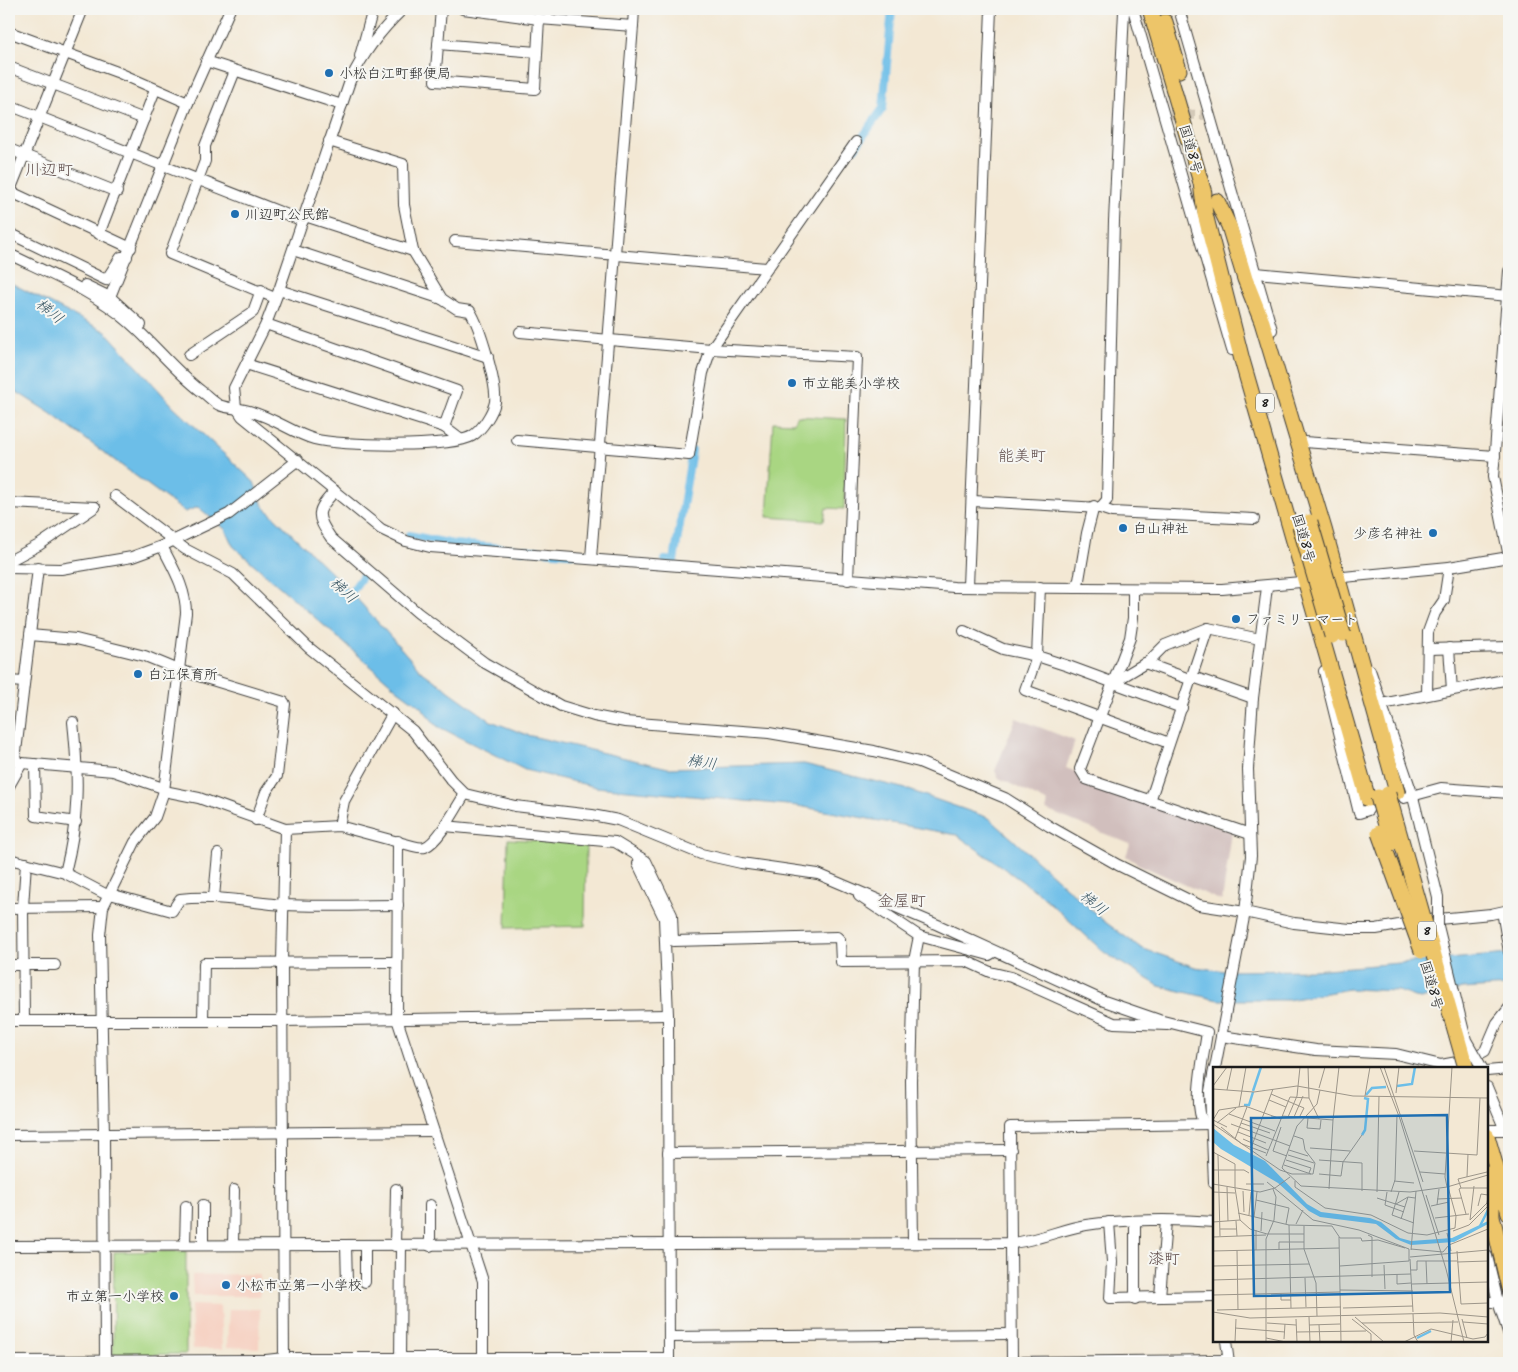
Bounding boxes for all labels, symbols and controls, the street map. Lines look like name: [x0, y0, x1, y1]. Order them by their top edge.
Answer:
place label: 小松白江町郵便局: [339, 63, 451, 85]
marker: 小松白江町郵便局: [323, 67, 335, 79]
street label: 国道8号: [1173, 122, 1208, 177]
district label: 川辺町: [25, 158, 73, 183]
place label: 川辺町公民館: [245, 204, 329, 226]
marker: 川辺町公民館: [229, 208, 241, 220]
water label: 梯川: [30, 293, 69, 331]
place label: 市立能美小学校: [802, 373, 900, 395]
marker: 市立能美小学校: [786, 377, 798, 389]
road number: 8: [1256, 393, 1274, 412]
district label: 能美町: [998, 444, 1046, 469]
street label: 国道8号: [1286, 511, 1321, 566]
place label: 白山神社: [1133, 518, 1189, 540]
marker: 白山神社: [1117, 522, 1129, 534]
place label: 少彦名神社: [1353, 523, 1423, 545]
marker: 少彦名神社: [1427, 527, 1439, 539]
water label: 梯川: [324, 572, 362, 610]
place label: ファミリーマート: [1246, 609, 1358, 631]
marker: ファミリーマート: [1230, 613, 1242, 625]
place label: 白江保育所: [148, 664, 218, 686]
marker: 白江保育所: [132, 668, 144, 680]
water label: 梯川: [685, 749, 718, 777]
water label: 梯川: [1074, 885, 1113, 923]
district label: 金屋町: [878, 889, 926, 914]
road number: 8: [1418, 921, 1436, 940]
street label: 国道8号: [1414, 958, 1449, 1013]
inset map: [1213, 1067, 1488, 1342]
district label: 漆町: [1148, 1247, 1180, 1272]
place label: 小松市立第一小学校: [236, 1275, 362, 1297]
marker: 小松市立第一小学校: [220, 1279, 232, 1291]
place label: 市立第一小学校: [66, 1286, 164, 1308]
marker: 市立第一小学校: [168, 1290, 180, 1302]

